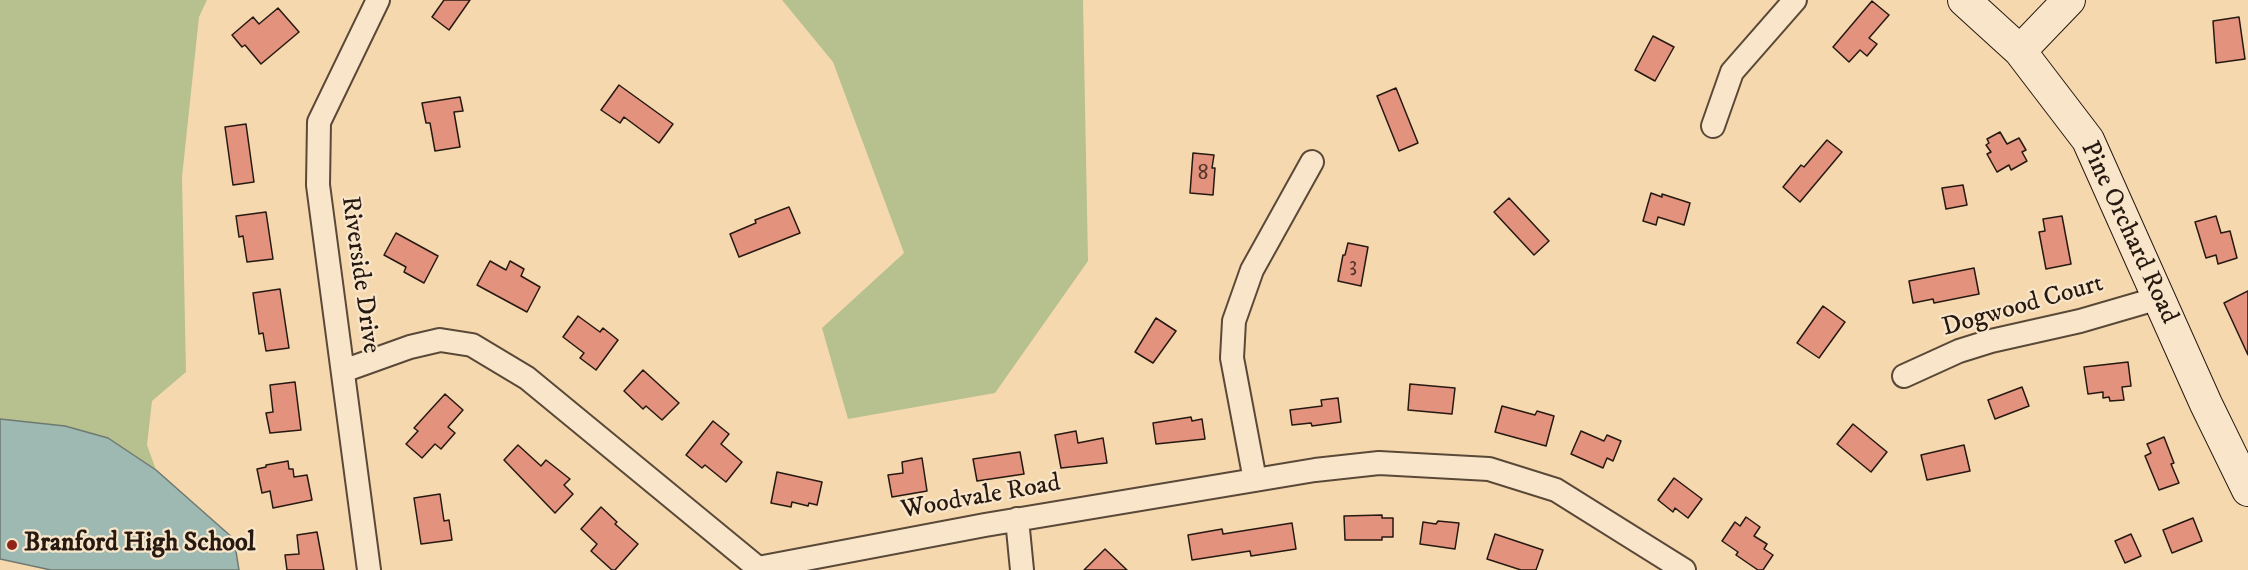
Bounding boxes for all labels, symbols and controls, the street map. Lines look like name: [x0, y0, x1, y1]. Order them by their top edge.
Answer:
street label: Pine Orchard Road: [2072, 137, 2184, 329]
house number: 8: [1197, 161, 1209, 187]
street label: Riverside Drive: [333, 194, 385, 356]
house number: 3: [1349, 253, 1357, 279]
street label: Dogwood Court: [1939, 269, 2107, 345]
street label: Woodvale Road: [899, 469, 1063, 527]
place label: Branford High School: [24, 529, 255, 561]
marker: Branford High School: [5, 538, 19, 552]

